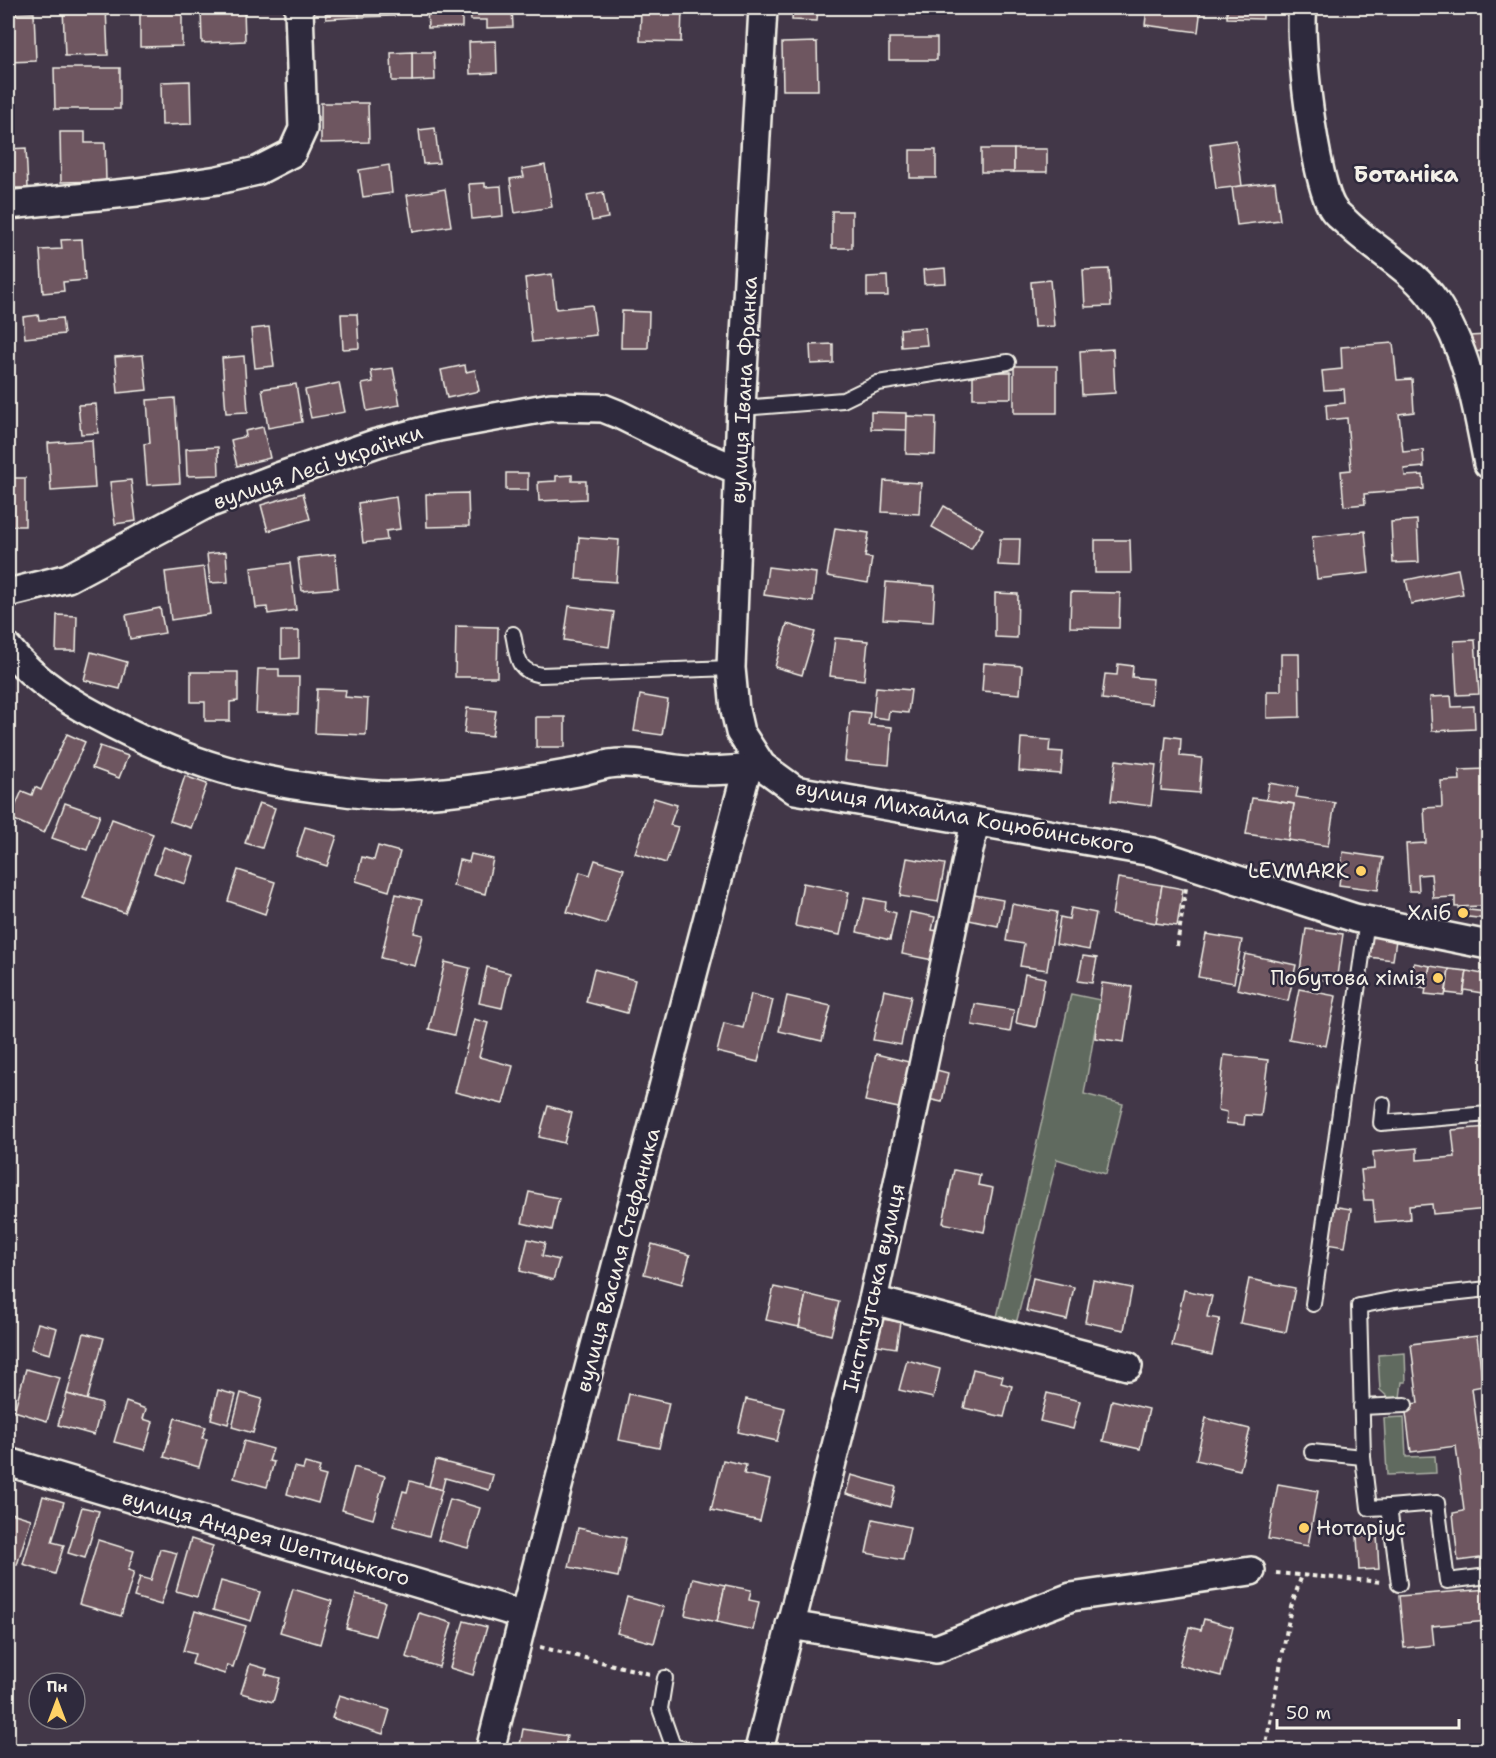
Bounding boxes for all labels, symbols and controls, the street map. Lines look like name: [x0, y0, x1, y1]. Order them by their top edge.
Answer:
district label: Ботаніка: [1354, 160, 1458, 189]
street label: вулиця Івана Франка: [724, 276, 764, 504]
street label: вулиця Лесі Українки: [209, 418, 427, 516]
street label: вулиця Михайла Коцюбинського: [793, 773, 1137, 861]
place label: LEVMARK: [1248, 857, 1349, 885]
marker: LEVMARK: [1354, 864, 1368, 878]
place label: Хліб: [1407, 899, 1451, 927]
marker: Хліб: [1456, 906, 1470, 920]
place label: Побутова хімія: [1271, 964, 1426, 992]
marker: Побутова хімія: [1431, 971, 1445, 985]
street label: вулиця Василя Стефаника: [569, 1125, 667, 1395]
street label: Інститутська вулиця: [836, 1181, 912, 1395]
street label: вулиця Андрея Шептицького: [119, 1483, 413, 1593]
place label: Нотаріус: [1316, 1514, 1406, 1542]
marker: Нотаріус: [1297, 1521, 1311, 1535]
north arrow: [27, 1671, 87, 1731]
text: Пн: [46, 1676, 68, 1697]
scale bar: [1277, 1692, 1458, 1730]
text: 50 m: [1286, 1701, 1331, 1725]

